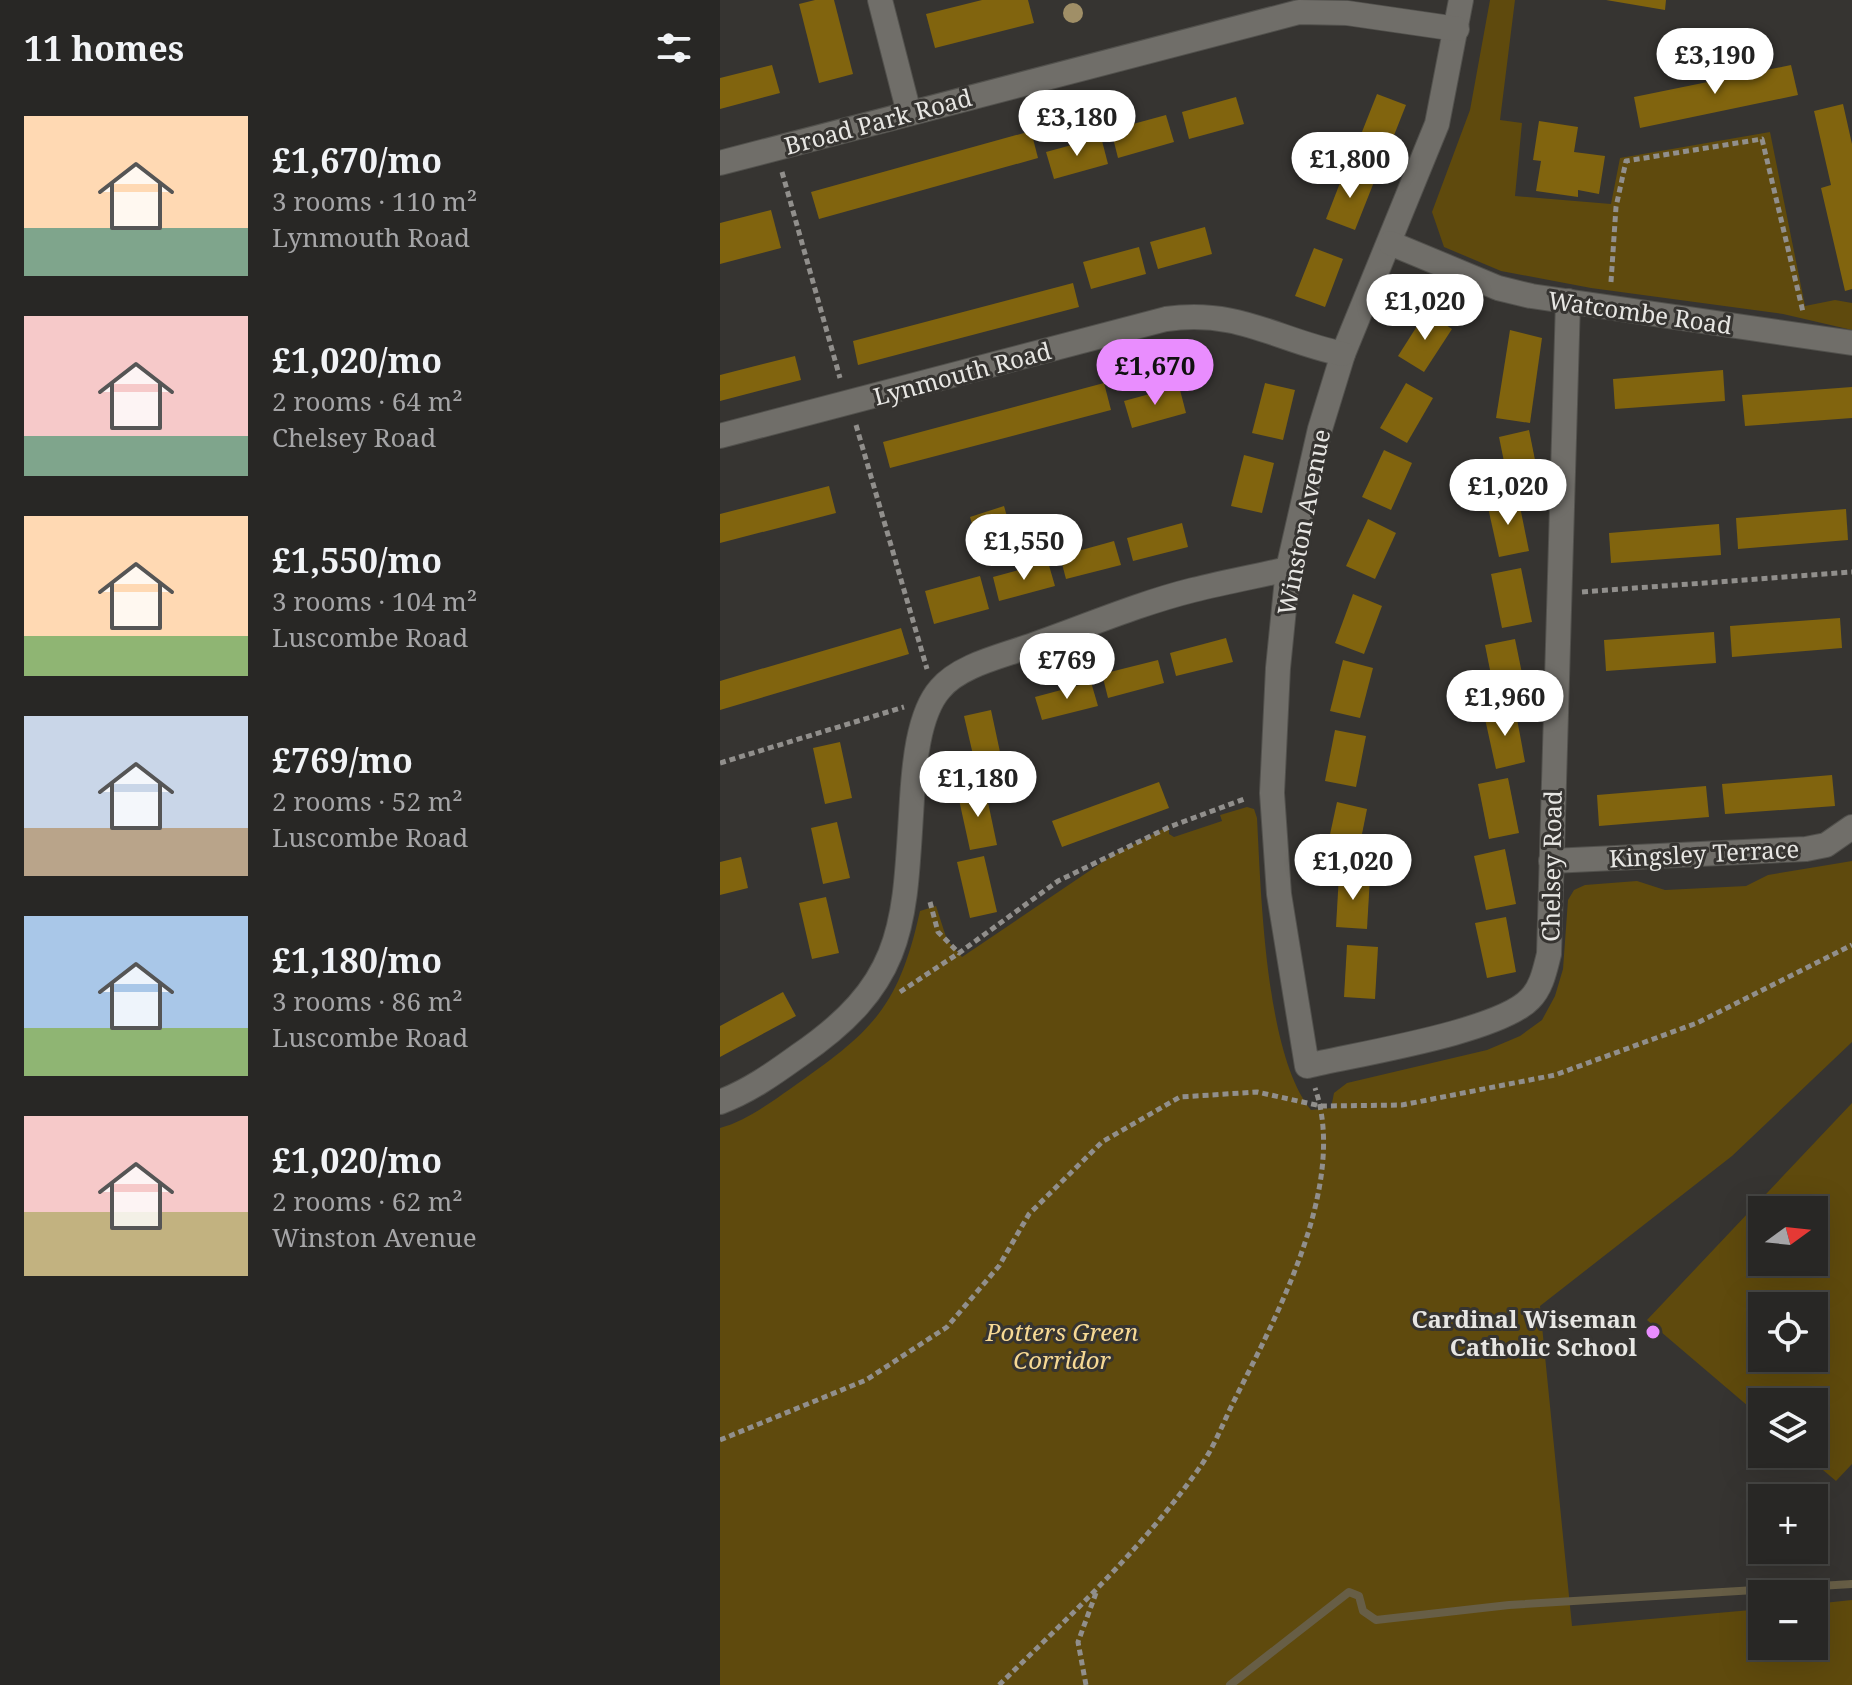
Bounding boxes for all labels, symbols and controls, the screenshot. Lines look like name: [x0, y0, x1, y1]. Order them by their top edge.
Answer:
text: 11 homes: [24, 25, 184, 71]
icon: filters: [652, 26, 696, 70]
pin: £3,190: [1650, 28, 1780, 96]
text: £3,190: [1675, 36, 1755, 72]
street label: Broad Park Road: [781, 80, 976, 162]
pin: £3,180: [1012, 90, 1142, 158]
text: £3,180: [1037, 98, 1117, 134]
pin: £1,800: [1285, 132, 1415, 200]
text: £1,670/mo: [272, 137, 442, 183]
text: £1,800: [1310, 140, 1390, 176]
icon: home: [88, 148, 184, 244]
text: 3 rooms · 110 m²: [272, 183, 477, 219]
text: Lynmouth Road: [272, 219, 470, 255]
pin: £1,020: [1360, 274, 1490, 342]
text: £1,020: [1385, 282, 1465, 318]
street label: Watcombe Road: [1546, 283, 1734, 341]
street label: Lynmouth Road: [869, 333, 1055, 413]
text: £1,020/mo: [272, 337, 442, 383]
pin: £1,670: [1090, 339, 1220, 407]
text: £1,670: [1115, 347, 1195, 383]
icon: home: [88, 348, 184, 444]
text: 2 rooms · 64 m²: [272, 383, 463, 419]
text: Chelsey Road: [272, 419, 436, 455]
street label: Winston Avenue: [1269, 426, 1337, 618]
pin: £1,020: [1443, 459, 1573, 527]
text: £1,020: [1468, 467, 1548, 503]
pin: £1,550: [959, 514, 1089, 582]
text: £1,550: [984, 522, 1064, 558]
text: £1,550/mo: [272, 537, 442, 583]
icon: home: [88, 548, 184, 644]
text: 3 rooms · 104 m²: [272, 583, 477, 619]
text: Luscombe Road: [272, 619, 468, 655]
pin: £769: [1020, 633, 1114, 701]
text: £769: [1038, 641, 1096, 677]
pin: £1,960: [1440, 670, 1570, 738]
text: £1,960: [1465, 678, 1545, 714]
text: £769/mo: [272, 737, 413, 783]
icon: home: [88, 748, 184, 844]
pin: £1,180: [913, 751, 1043, 819]
text: £1,180: [938, 759, 1018, 795]
text: 2 rooms · 52 m²: [272, 783, 463, 819]
street label: Chelsey Road: [1533, 790, 1569, 942]
text: Luscombe Road: [272, 819, 468, 855]
street label: Kingsley Terrace: [1608, 832, 1800, 874]
pin: £1,020: [1288, 834, 1418, 902]
text: £1,020: [1313, 842, 1393, 878]
text: £1,180/mo: [272, 937, 442, 983]
icon: home: [88, 948, 184, 1044]
text: 3 rooms · 86 m²: [272, 983, 463, 1019]
text: Luscombe Road: [272, 1019, 468, 1055]
text: £1,020/mo: [272, 1137, 442, 1183]
icon: home: [88, 1148, 184, 1244]
text: 2 rooms · 62 m²: [272, 1183, 463, 1219]
north arrow: [1748, 1196, 1828, 1276]
map controls: [1748, 1196, 1828, 1660]
text: Winston Avenue: [272, 1219, 477, 1255]
button: locate: [1748, 1292, 1828, 1372]
place label: Cardinal Wiseman Catholic School: [1411, 1302, 1638, 1363]
park label: Potters Green Corridor: [985, 1315, 1138, 1376]
marker: Cardinal Wiseman Catholic School: [1644, 1323, 1662, 1341]
button: layers: [1748, 1388, 1828, 1468]
button: +: [1748, 1484, 1828, 1564]
button: −: [1748, 1580, 1828, 1660]

